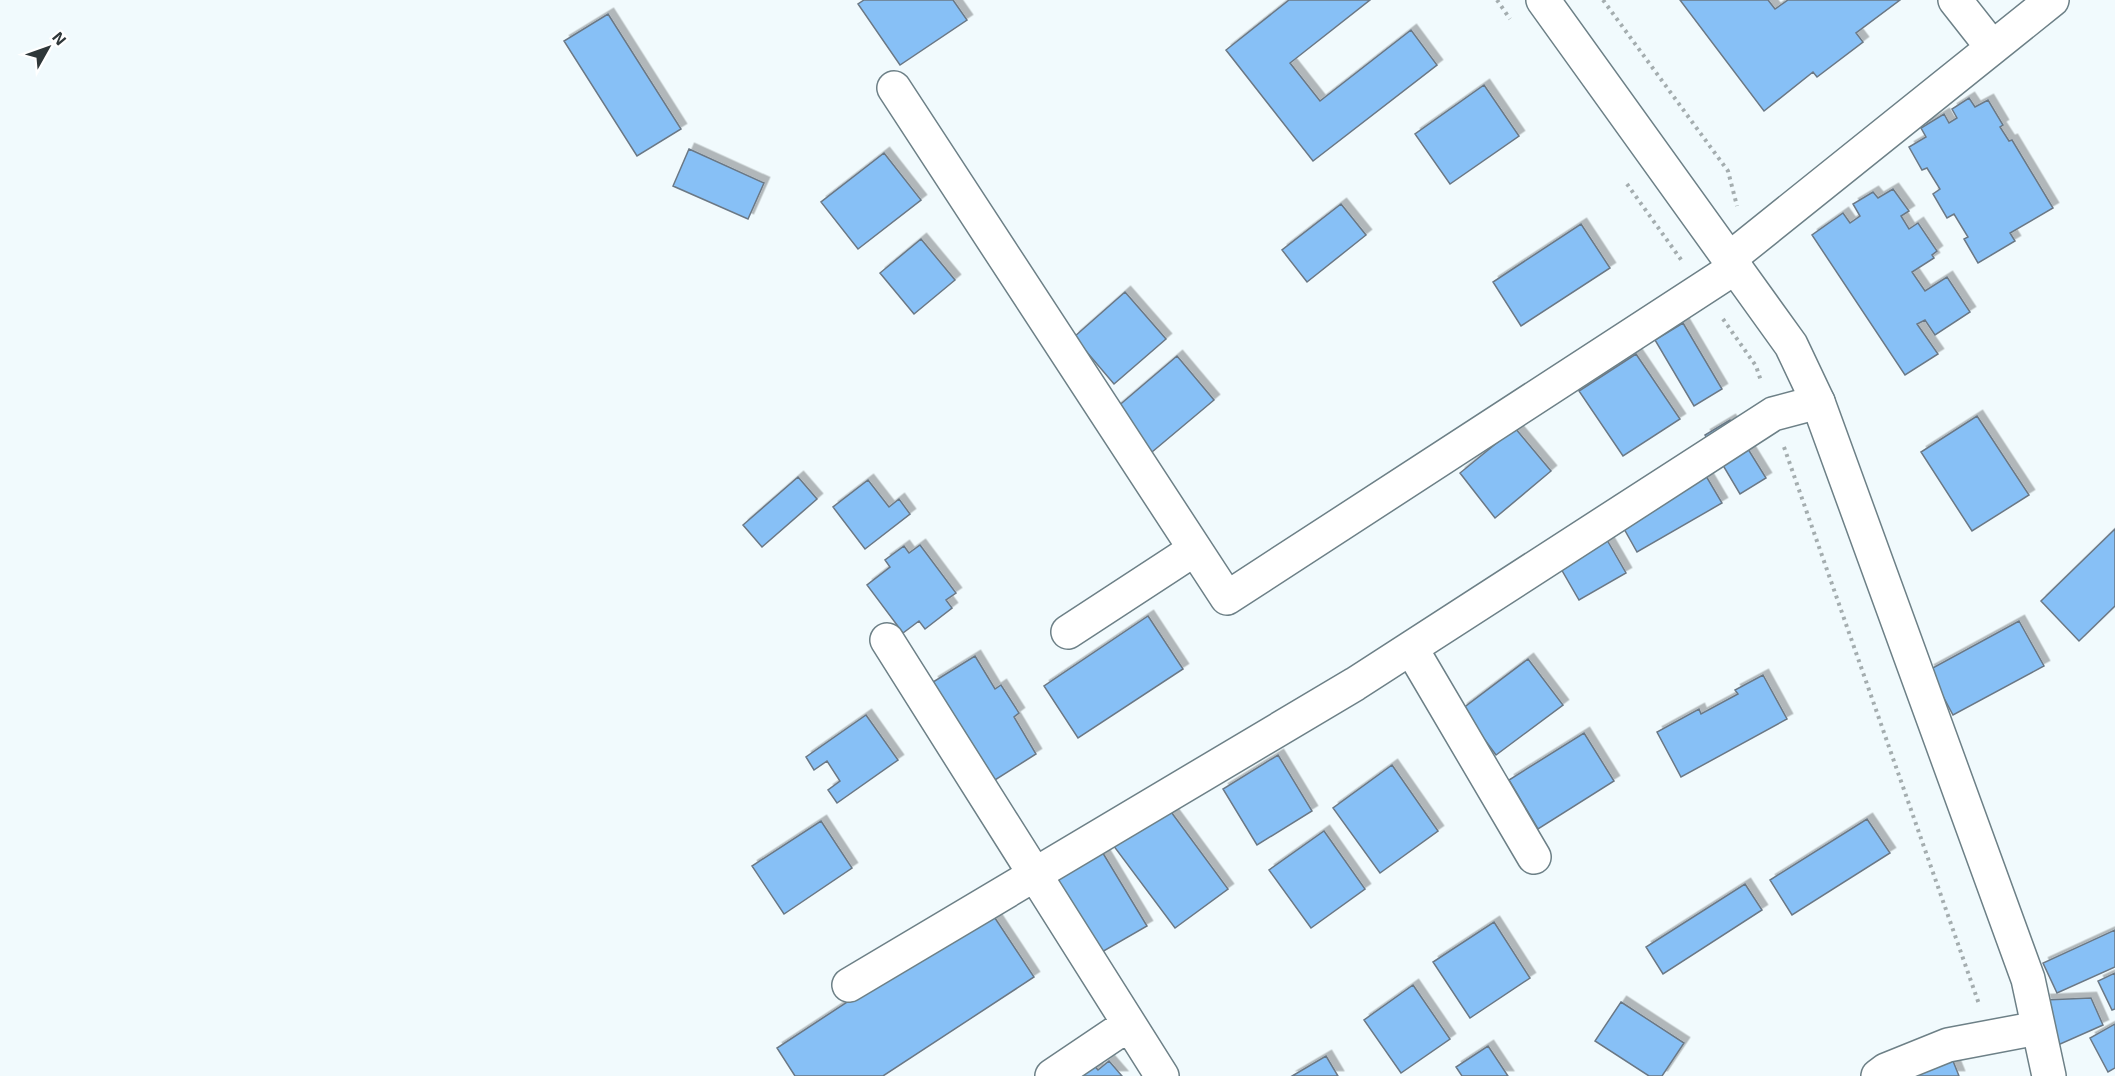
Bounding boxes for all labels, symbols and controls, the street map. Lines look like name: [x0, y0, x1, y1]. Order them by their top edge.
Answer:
north arrow: [18, 18, 78, 78]
text: N: [49, 28, 71, 49]

